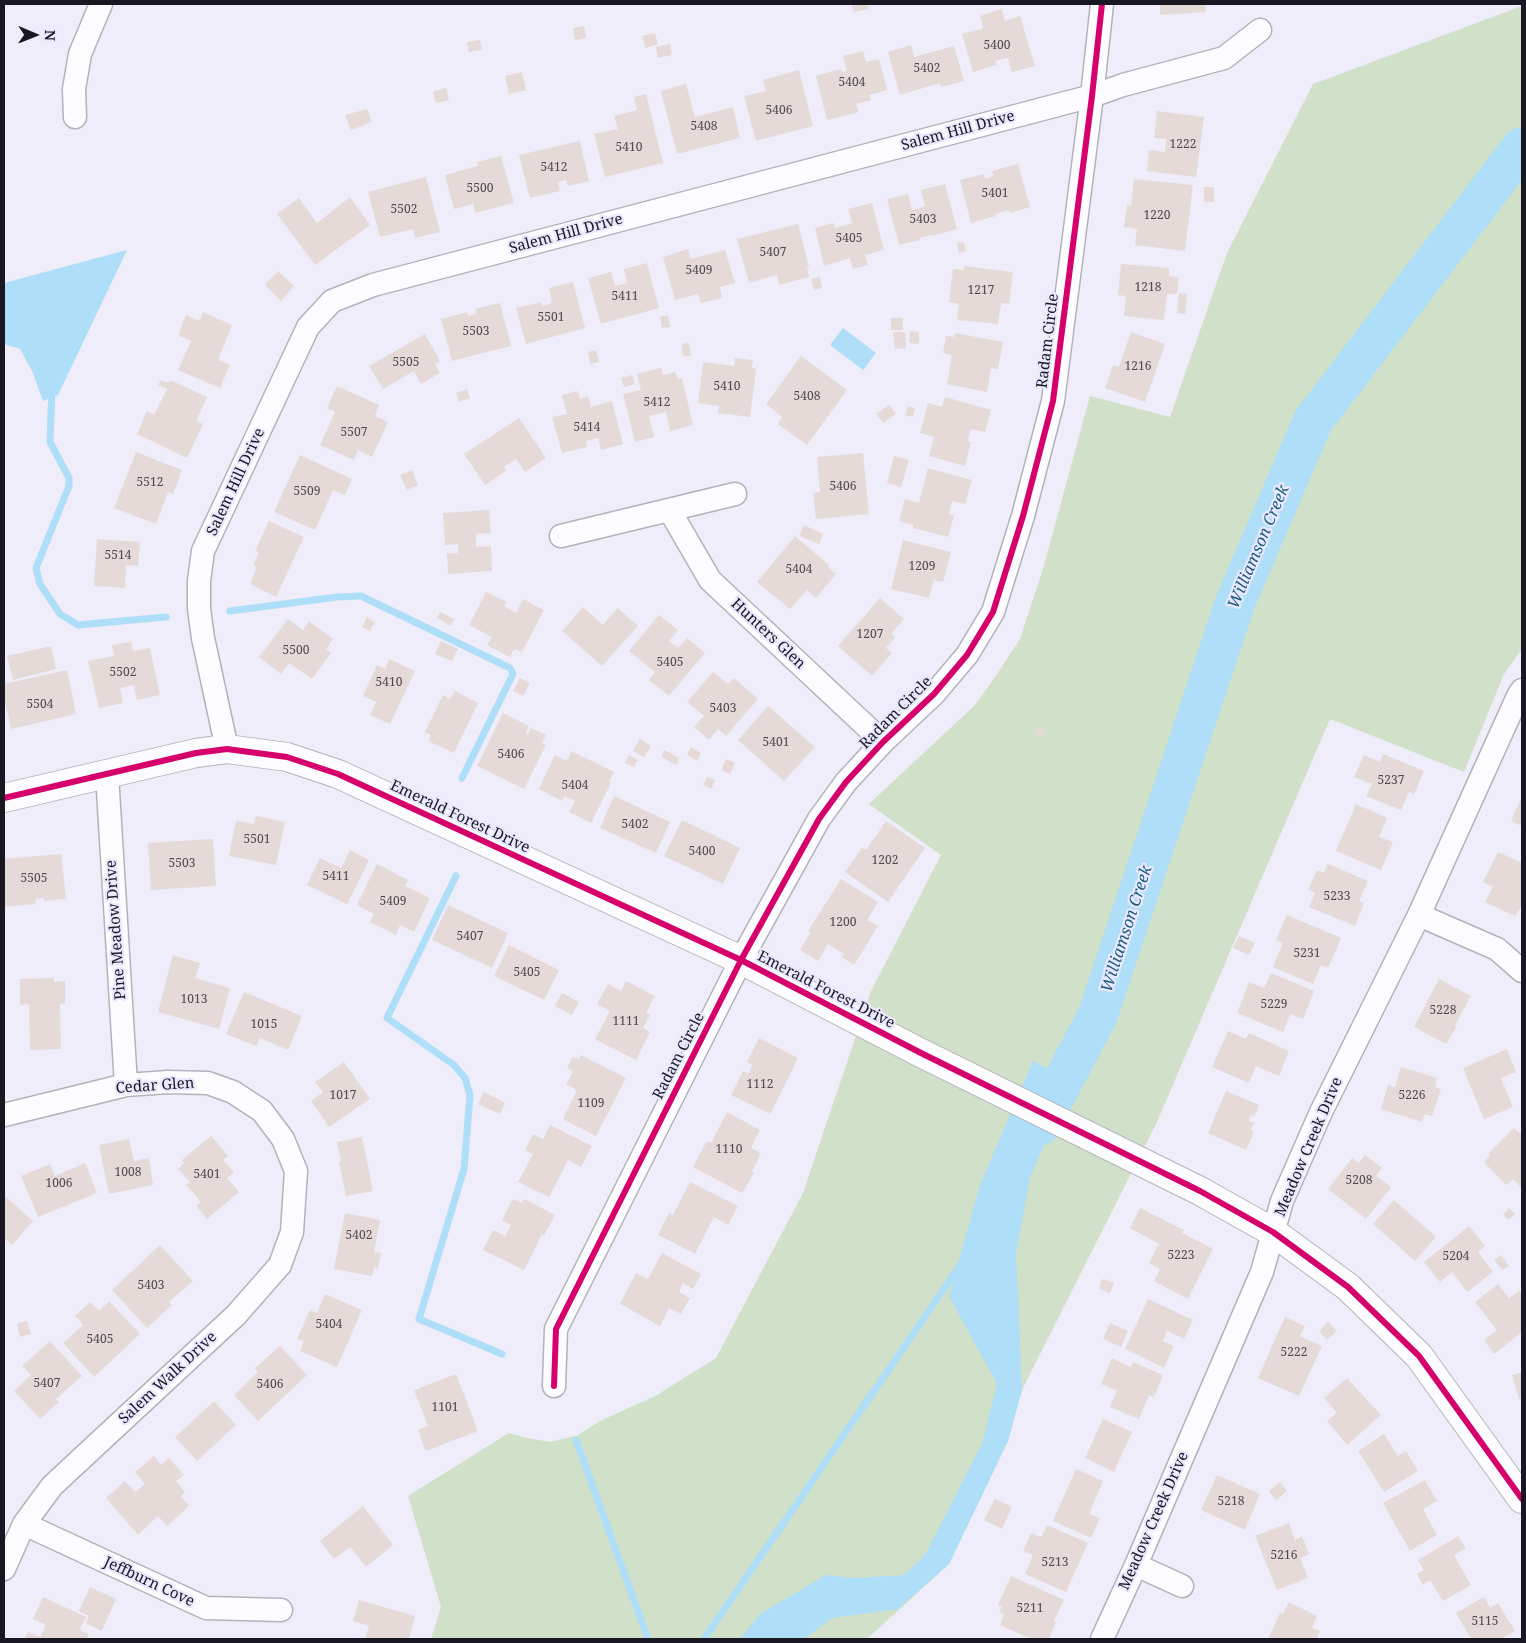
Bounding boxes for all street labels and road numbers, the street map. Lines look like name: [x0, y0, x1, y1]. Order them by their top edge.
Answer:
street label: Salem Hill Drive: [899, 107, 1017, 155]
street label: Salem Hill Drive: [507, 210, 625, 258]
street label: Radam Circle: [1033, 293, 1063, 389]
street label: Salem Hill Drive: [203, 425, 269, 539]
street label: Hunters Glen: [727, 595, 809, 673]
street label: Radam Circle: [856, 673, 936, 753]
street label: Emerald Forest Drive: [387, 777, 533, 857]
street label: Pine Meadow Drive: [102, 859, 130, 1001]
street label: Emerald Forest Drive: [754, 947, 898, 1033]
street label: Radam Circle: [649, 1010, 709, 1102]
street label: Cedar Glen: [115, 1074, 195, 1098]
street label: Meadow Creek Drive: [1271, 1075, 1347, 1219]
street label: Salem Walk Drive: [115, 1328, 221, 1428]
street label: Meadow Creek Drive: [1115, 1449, 1193, 1593]
street label: Jeffburn Cove: [101, 1553, 197, 1611]

